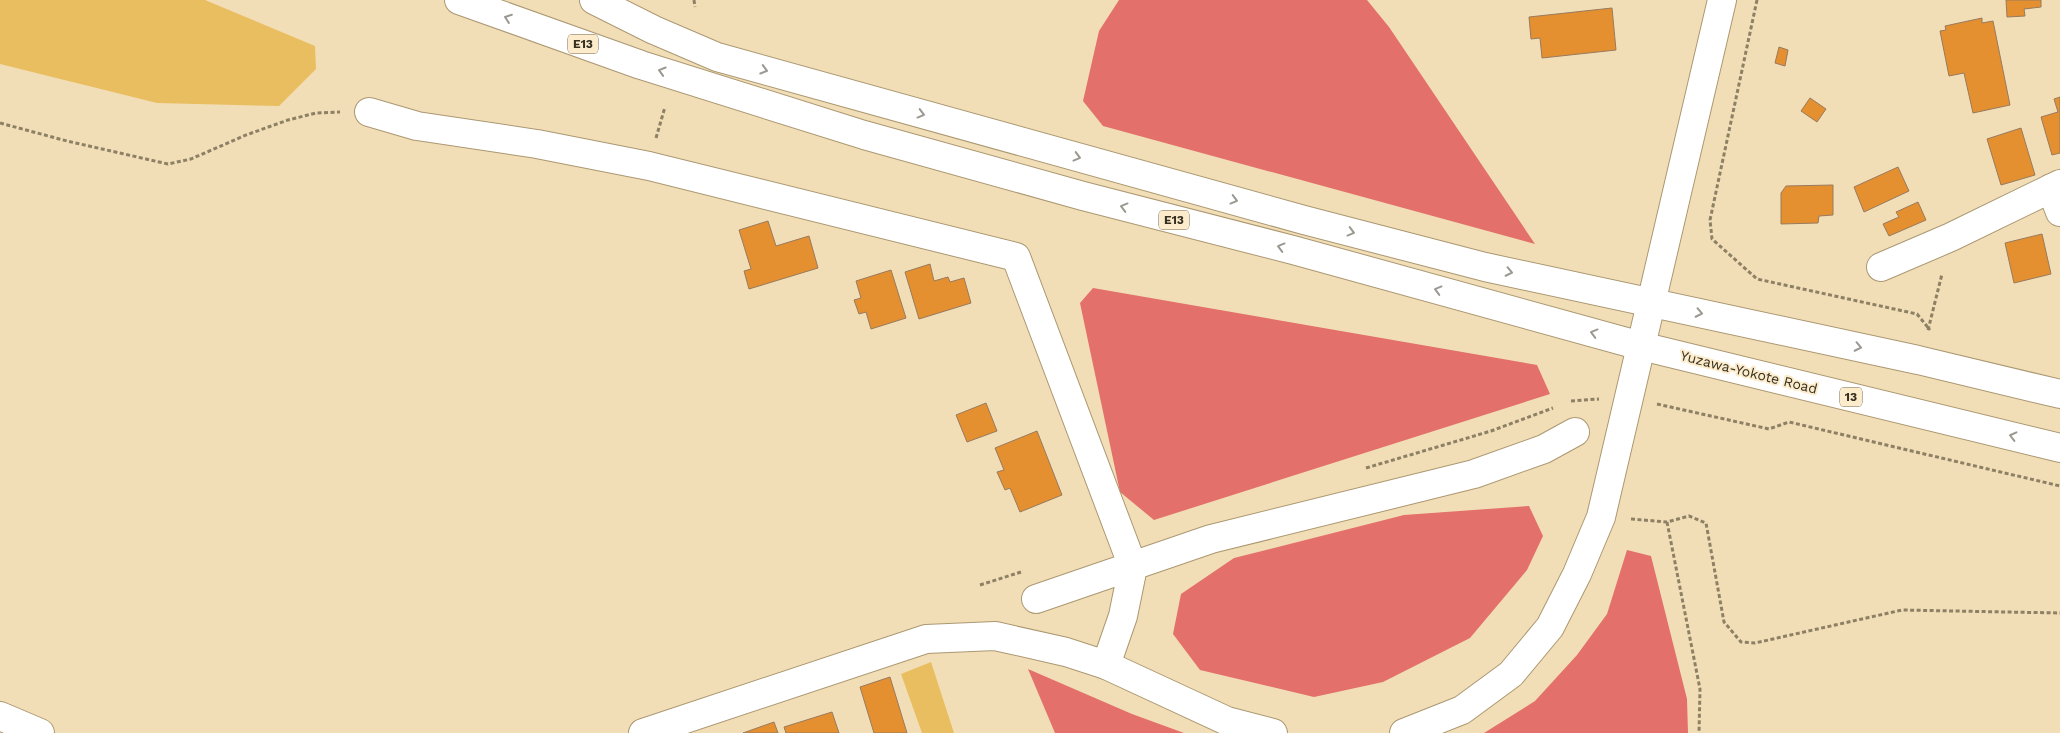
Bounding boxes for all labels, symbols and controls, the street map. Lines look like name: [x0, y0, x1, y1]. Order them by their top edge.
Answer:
one-way arrow: [505, 14, 513, 24]
road number: E13: [568, 34, 598, 54]
one-way arrow: [759, 64, 768, 74]
one-way arrow: [658, 67, 666, 77]
one-way arrow: [916, 108, 924, 118]
one-way arrow: [1073, 151, 1082, 162]
one-way arrow: [1229, 195, 1237, 205]
one-way arrow: [1120, 202, 1128, 212]
road number: E13: [1159, 210, 1189, 230]
one-way arrow: [1347, 226, 1356, 237]
one-way arrow: [1278, 243, 1286, 253]
one-way arrow: [1504, 267, 1513, 277]
one-way arrow: [1434, 286, 1442, 296]
one-way arrow: [1695, 307, 1704, 318]
one-way arrow: [1591, 329, 1599, 339]
one-way arrow: [1854, 341, 1863, 352]
street label: Yuzawa-Yokote Road: [1679, 347, 1819, 397]
road number: 13: [1840, 388, 1862, 407]
one-way arrow: [2008, 431, 2017, 442]

